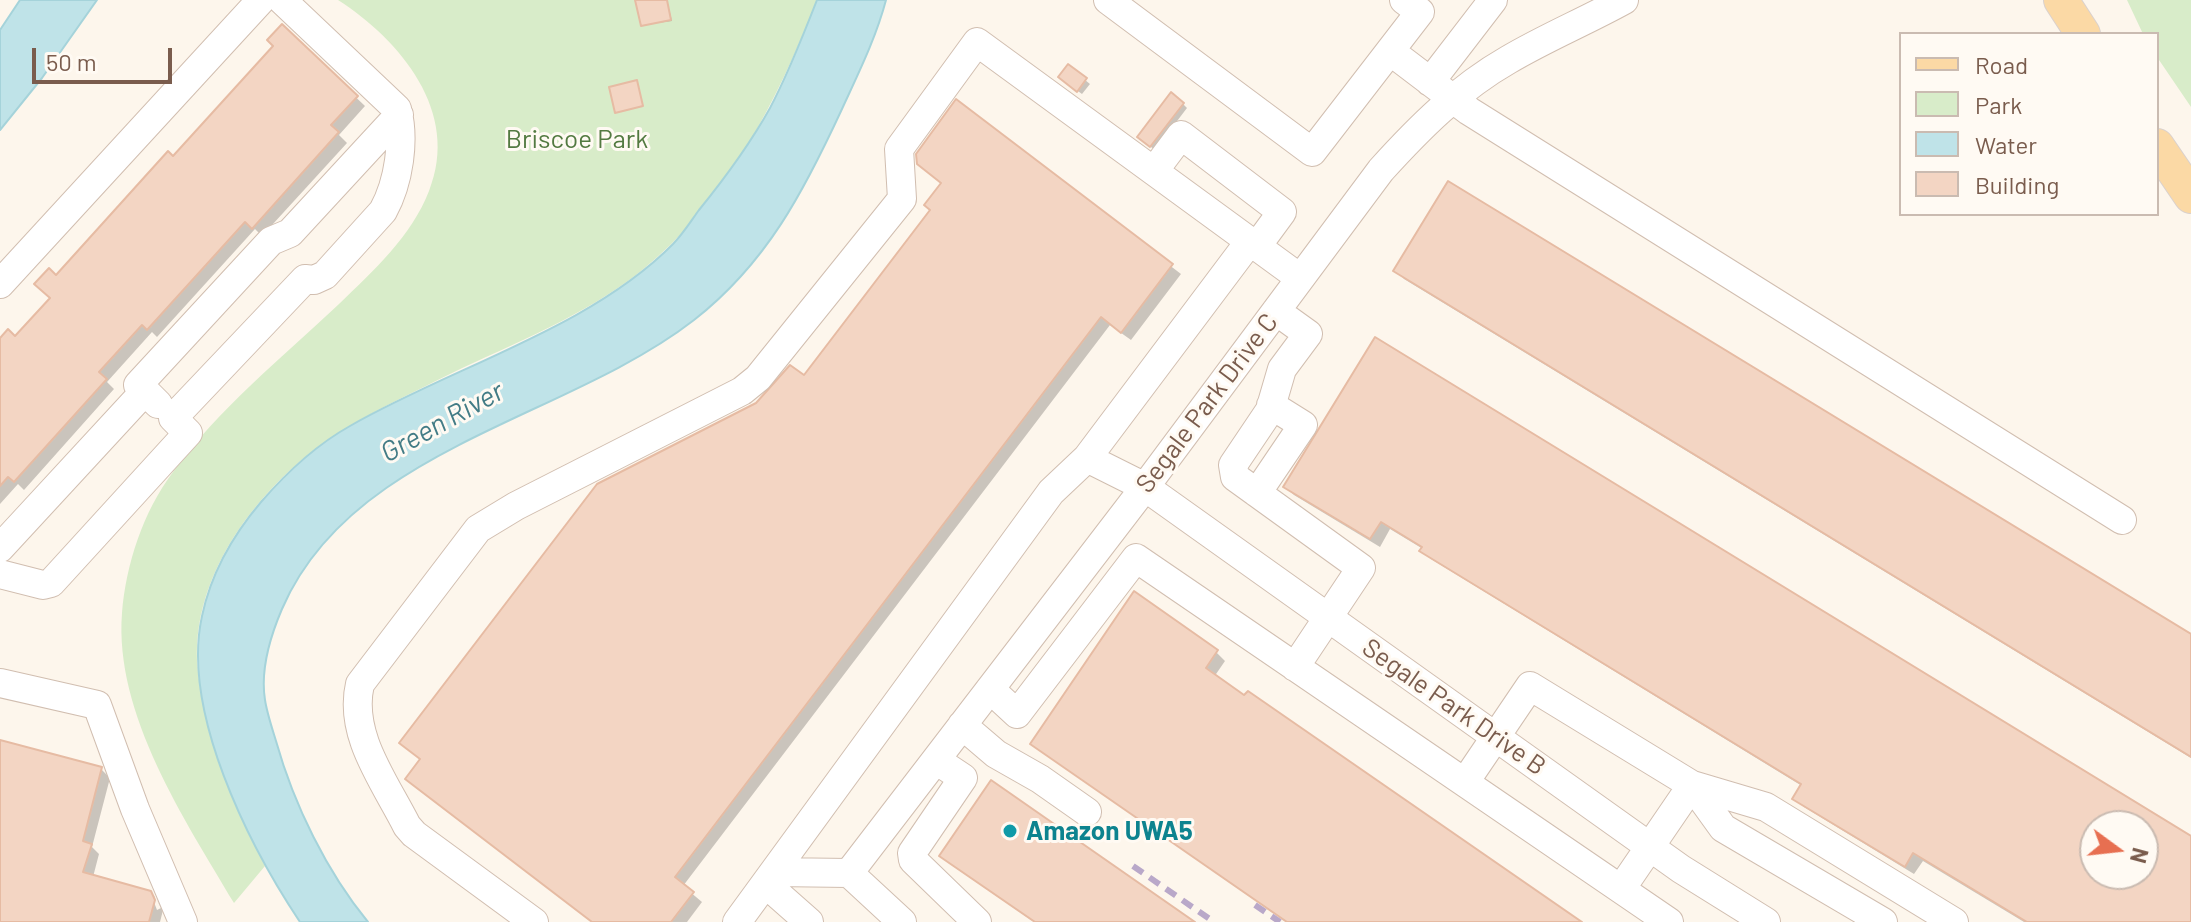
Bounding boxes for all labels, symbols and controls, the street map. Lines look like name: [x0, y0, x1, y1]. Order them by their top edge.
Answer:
scale bar: [36, 32, 176, 82]
legend: [1899, 32, 2159, 216]
text: 50 m: [46, 47, 97, 76]
text: Road: [1975, 50, 2028, 79]
text: Park: [1975, 90, 2022, 119]
park label: Briscoe Park: [506, 123, 648, 155]
text: Water: [1975, 130, 2037, 159]
text: Building: [1975, 170, 2059, 199]
street label: Segale Park Drive C: [1129, 307, 1285, 499]
water label: Green River: [374, 374, 510, 470]
street label: Segale Park Drive B: [1356, 632, 1552, 782]
north arrow: [2079, 810, 2159, 890]
place label: Amazon UWA5: [1026, 815, 1193, 847]
marker: Amazon UWA5: [1001, 822, 1019, 840]
text: N: [2126, 845, 2155, 866]

